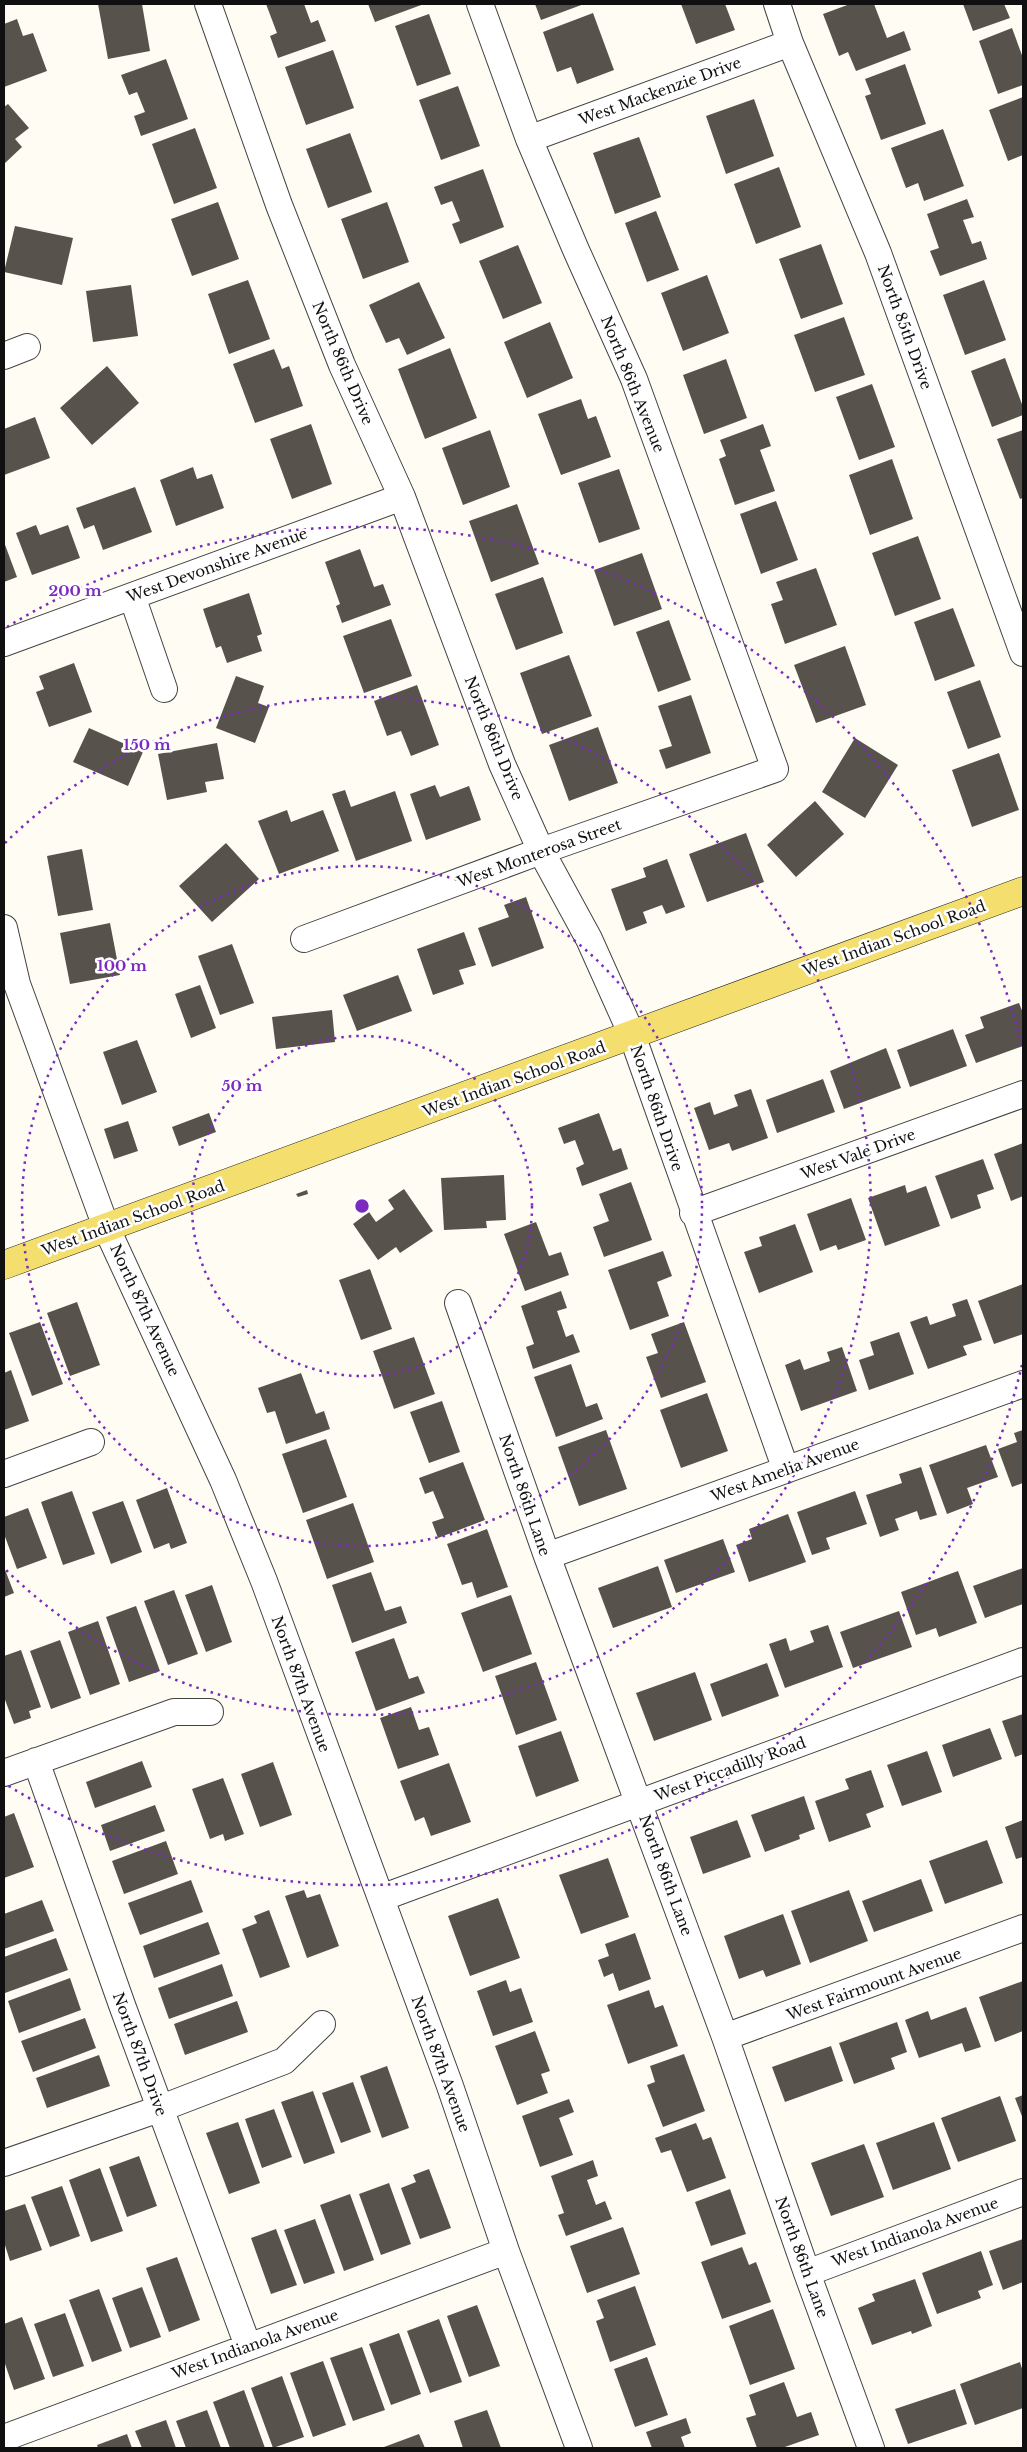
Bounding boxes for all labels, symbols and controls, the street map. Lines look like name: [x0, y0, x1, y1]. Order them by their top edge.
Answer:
street label: West Mackenzie Drive: [575, 53, 744, 130]
street label: North 85th Drive: [874, 262, 936, 392]
street label: North 86th Drive: [308, 298, 378, 428]
street label: North 86th Avenue: [597, 313, 669, 455]
street label: West Devonshire Avenue: [123, 523, 310, 607]
text: 200 m: [49, 581, 102, 600]
street label: North 86th Drive: [460, 673, 528, 803]
text: 150 m: [123, 735, 171, 754]
street label: West Monterosa Street: [453, 814, 624, 892]
street label: West Indian School Road: [799, 896, 988, 980]
text: 100 m: [97, 956, 147, 975]
street label: West Indian School Road: [419, 1037, 608, 1121]
street label: North 86th Drive: [626, 1042, 688, 1174]
text: 50 m: [222, 1076, 263, 1095]
street label: West Vale Drive: [797, 1124, 918, 1184]
street label: West Indian School Road: [38, 1176, 227, 1260]
centre of rings: [353, 1197, 371, 1215]
street label: North 87th Avenue: [106, 1241, 184, 1379]
street label: North 86th Lane: [495, 1432, 555, 1558]
street label: West Amelia Avenue: [707, 1434, 862, 1506]
street label: North 87th Avenue: [267, 1613, 335, 1755]
street label: West Piccadilly Road: [651, 1733, 808, 1806]
street label: North 86th Lane: [635, 1812, 697, 1938]
street label: West Fairmount Avenue: [783, 1943, 964, 2025]
street label: North 87th Drive: [109, 1990, 171, 2118]
street label: North 87th Avenue: [407, 1993, 475, 2135]
street label: West Indianola Avenue: [828, 2193, 1001, 2271]
street label: North 86th Lane: [771, 2194, 833, 2320]
street label: West Indianola Avenue: [168, 2305, 341, 2383]

